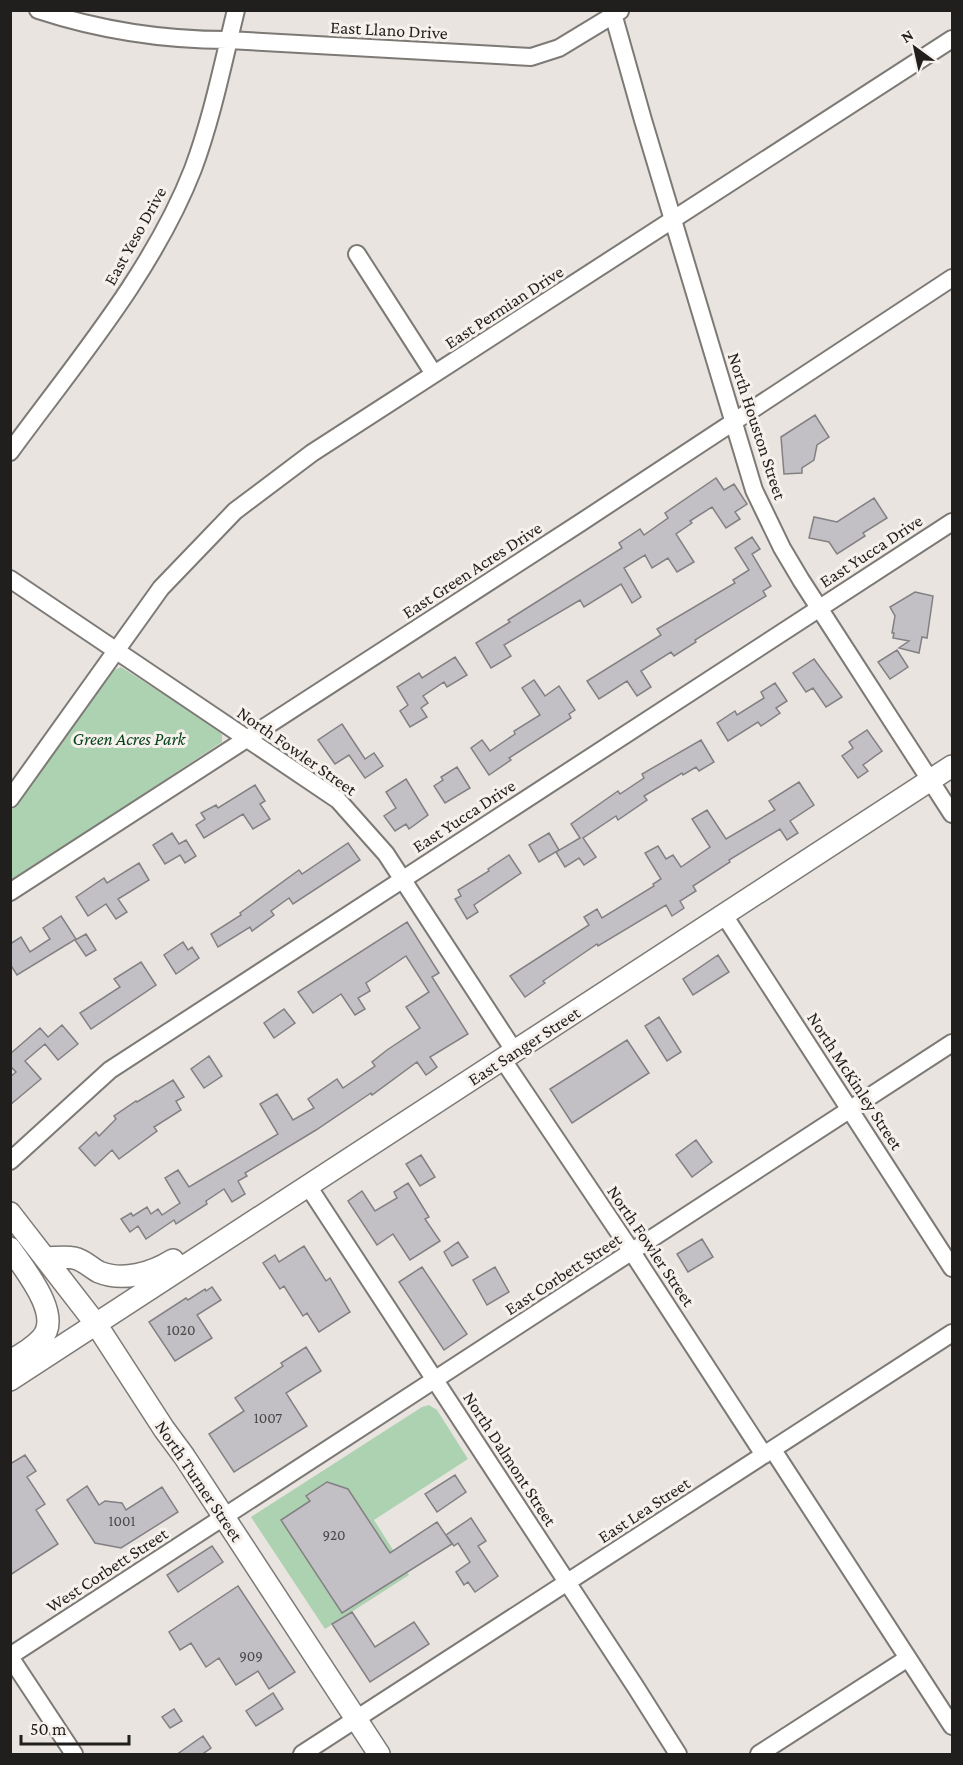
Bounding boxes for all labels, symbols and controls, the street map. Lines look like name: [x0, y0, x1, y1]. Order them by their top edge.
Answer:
street label: East Llano Drive: [330, 17, 448, 43]
north arrow: [885, 18, 945, 78]
text: N: [898, 26, 916, 46]
street label: East Yeso Drive: [100, 183, 170, 289]
street label: East Permian Drive: [441, 261, 567, 353]
street label: North Houston Street: [724, 350, 791, 503]
street label: East Yucca Drive: [816, 510, 926, 592]
street label: East Green Acres Drive: [399, 517, 545, 622]
street label: North Fowler Street: [233, 702, 361, 800]
park label: Green Acres Park: [73, 729, 187, 749]
street label: East Yucca Drive: [409, 775, 519, 857]
street label: East Sanger Street: [464, 1002, 585, 1090]
street label: North McKinley Street: [803, 1009, 907, 1154]
street label: North Fowler Street: [603, 1182, 699, 1311]
street label: East Corbett Street: [501, 1228, 626, 1319]
house number: 1020: [167, 1322, 195, 1338]
street label: North Dalmont Street: [459, 1388, 561, 1531]
house number: 1007: [254, 1410, 282, 1426]
street label: North Turner Street: [151, 1417, 247, 1546]
street label: East Lea Street: [594, 1472, 694, 1547]
house number: 1001: [109, 1513, 135, 1529]
street label: West Corbett Street: [43, 1523, 172, 1617]
house number: 920: [322, 1527, 346, 1543]
house number: 909: [239, 1648, 263, 1664]
scale bar: [21, 1708, 129, 1746]
text: 50 m: [30, 1719, 67, 1739]

